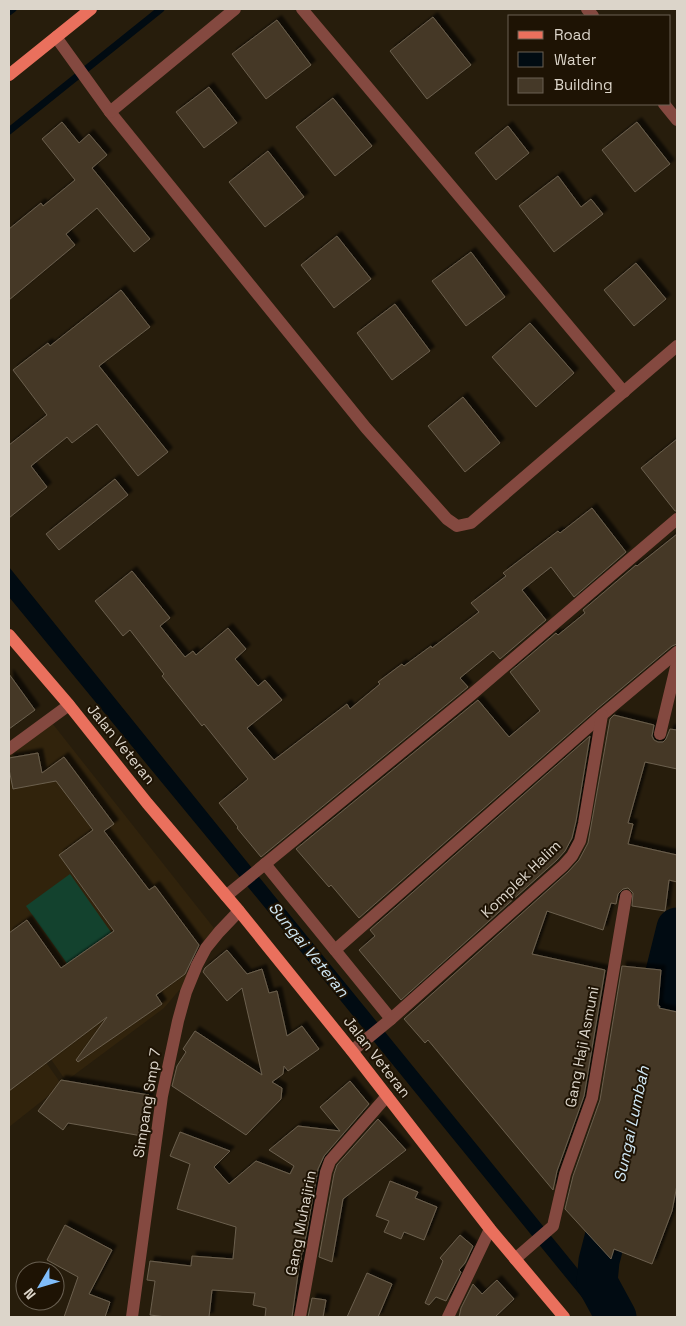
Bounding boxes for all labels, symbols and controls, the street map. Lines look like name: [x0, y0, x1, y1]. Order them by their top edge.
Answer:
legend: [508, 15, 671, 105]
text: Road: [554, 25, 591, 44]
text: Water: [554, 50, 597, 69]
text: Building: [554, 75, 613, 94]
street label: Jalan Veteran: [83, 699, 160, 788]
street label: Komplek Halim: [477, 836, 565, 922]
water label: Sungai Veteran: [264, 897, 354, 1002]
street label: Gang Haji Asmuni: [560, 985, 603, 1109]
street label: Jalan Veteran: [340, 1012, 415, 1101]
street label: Simpang Smp 7: [128, 1047, 165, 1159]
water label: Sungai Lumbah: [609, 1063, 654, 1184]
street label: Gang Muhajirin: [281, 1169, 320, 1277]
north arrow: [15, 1261, 65, 1311]
text: N: [20, 1285, 40, 1303]

